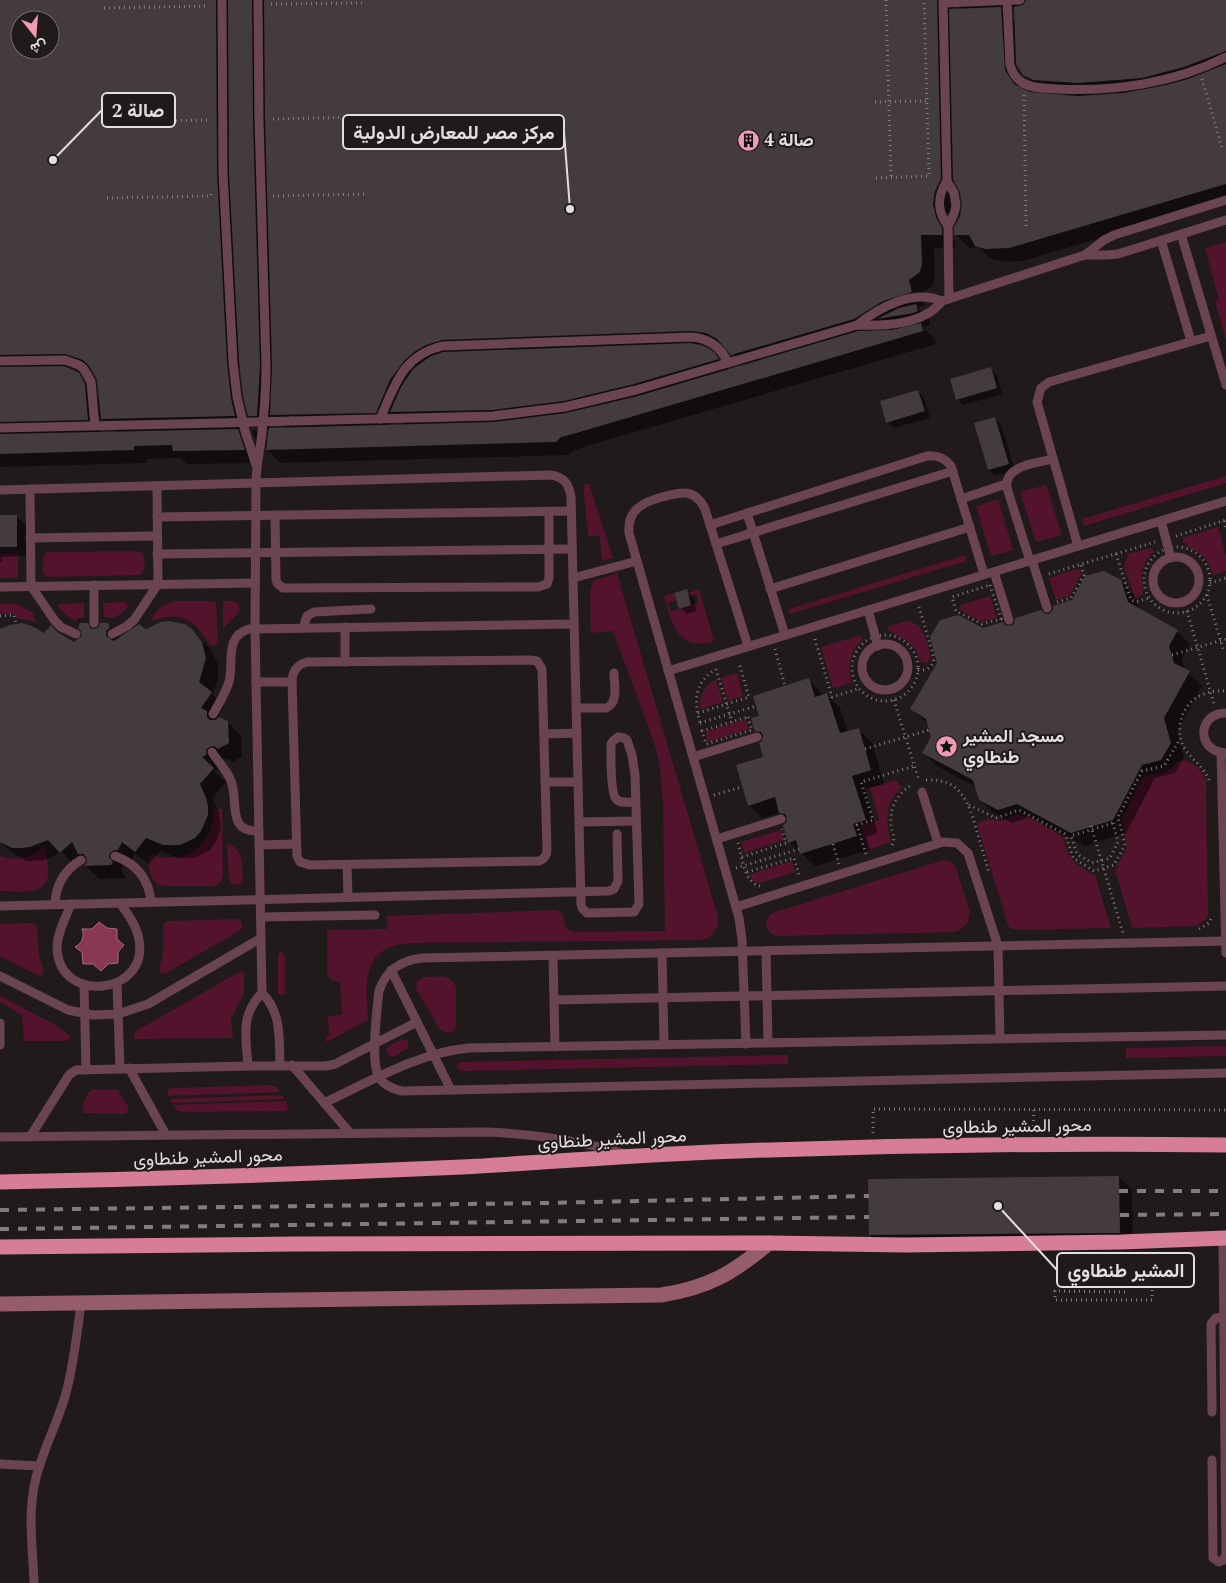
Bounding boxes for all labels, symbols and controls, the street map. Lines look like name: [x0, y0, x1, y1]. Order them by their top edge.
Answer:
north arrow: [10, 10, 60, 60]
text: ش: [27, 34, 50, 60]
callout: صالة 2: [102, 93, 175, 127]
text: صالة 2: [112, 97, 164, 126]
callout: مركز مصر للمعارض الدولية: [343, 115, 564, 149]
text: مركز مصر للمعارض الدولية: [353, 119, 555, 148]
place label: صالة 4: [764, 127, 814, 154]
building icon: صالة 4: [736, 128, 760, 152]
place label: مسجد المشير طنطاوي: [962, 723, 1065, 772]
place icon: مسجد المشير طنطاوي: [935, 734, 959, 758]
street label: محور المشير طنطاوى: [942, 1112, 1092, 1141]
street label: محور المشير طنطاوى: [537, 1122, 687, 1157]
street label: محور المشير طنطاوى: [133, 1141, 283, 1174]
callout: المشير طنطاوي: [1057, 1253, 1194, 1287]
text: المشير طنطاوي: [1068, 1257, 1184, 1287]

